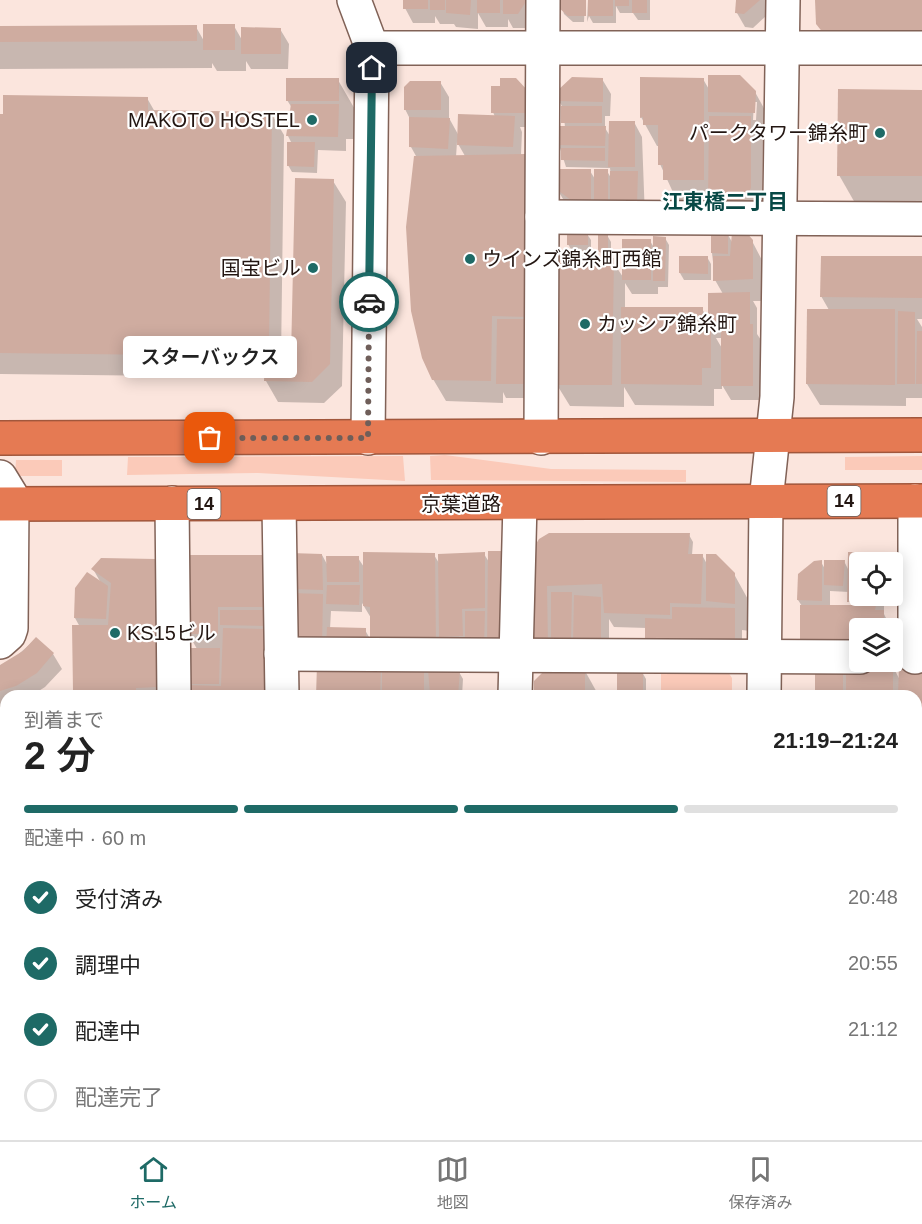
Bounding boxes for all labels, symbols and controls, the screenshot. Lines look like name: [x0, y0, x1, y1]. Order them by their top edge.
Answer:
pin: [346, 42, 397, 93]
icon: home: [355, 51, 388, 84]
place label: MAKOTO HOSTEL: [128, 109, 300, 131]
marker: MAKOTO HOSTEL: [305, 113, 319, 127]
place label: パークタワー錦糸町: [689, 122, 868, 144]
marker: パークタワー錦糸町: [873, 126, 887, 140]
district label: 江東橋二丁目: [662, 190, 788, 213]
place label: ウインズ錦糸町西館: [482, 248, 662, 270]
marker: ウインズ錦糸町西館: [463, 252, 477, 266]
place label: 国宝ビル: [221, 257, 301, 279]
marker: 国宝ビル: [306, 261, 320, 275]
courier: [339, 272, 399, 332]
icon: car: [353, 286, 386, 319]
place label: カッシア錦糸町: [597, 313, 737, 335]
marker: カッシア錦糸町: [578, 317, 592, 331]
callout: スターバックス: [123, 336, 297, 378]
text: スターバックス: [140, 346, 280, 368]
pin: [184, 412, 235, 463]
icon: bag: [193, 421, 226, 454]
road number: 14: [828, 486, 860, 516]
road number: 14: [188, 489, 220, 519]
street label: 京葉道路: [421, 493, 501, 515]
map controls: [849, 552, 903, 672]
button: locate: [849, 552, 903, 606]
button: layers: [849, 618, 903, 672]
place label: KS15ビル: [127, 622, 216, 644]
marker: KS15ビル: [108, 626, 122, 640]
text: 到着まで: [24, 709, 104, 731]
text: 21:19–21:24: [773, 728, 898, 753]
text: 2 分: [24, 734, 96, 777]
text: 配達中 · 60 m: [24, 827, 146, 849]
icon: check: [24, 881, 57, 914]
text: 20:48: [848, 886, 898, 908]
text: 受付済み: [75, 887, 163, 912]
icon: check: [24, 947, 57, 980]
text: 20:55: [848, 952, 898, 974]
text: 調理中: [75, 953, 141, 978]
icon: check: [24, 1013, 57, 1046]
text: 21:12: [848, 1018, 898, 1040]
text: 配達中: [75, 1019, 141, 1044]
text: 配達完了: [75, 1085, 163, 1110]
tab: ホーム: [130, 1153, 177, 1213]
tab: 地図: [436, 1153, 469, 1213]
tab: 保存済み: [728, 1153, 792, 1213]

